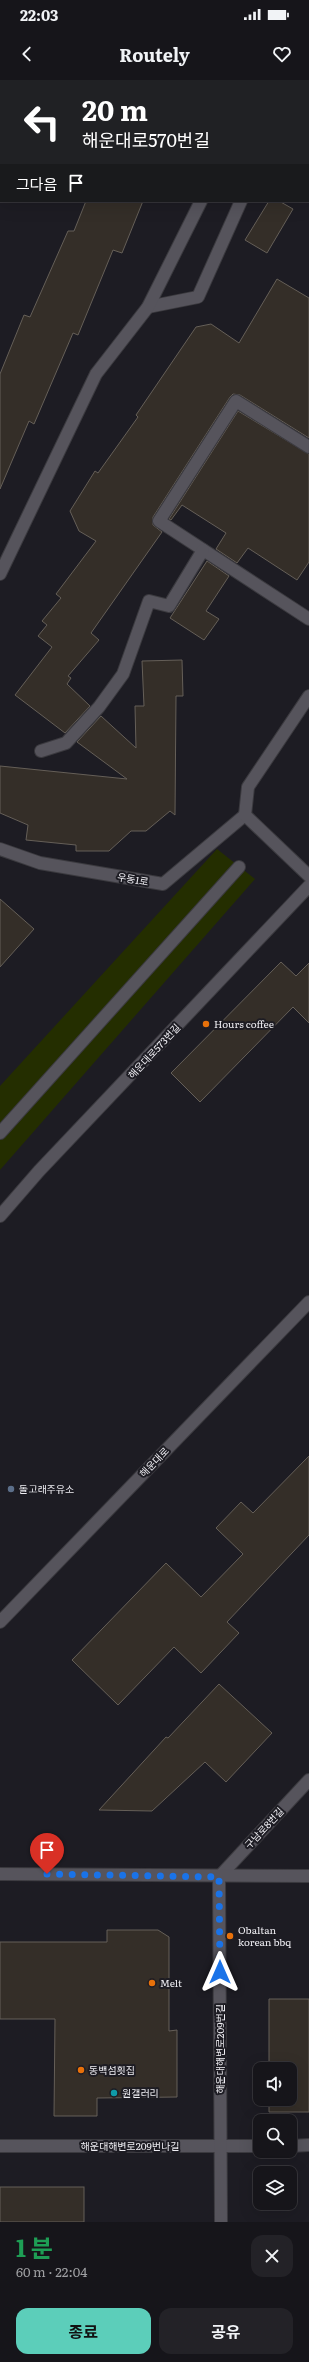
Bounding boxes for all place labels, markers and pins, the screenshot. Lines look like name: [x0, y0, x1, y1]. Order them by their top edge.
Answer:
place label: Hours coffee: [214, 1016, 274, 1031]
marker: Hours coffee: [201, 1019, 211, 1029]
place label: 돌고래주유소: [19, 1481, 74, 1496]
marker: 돌고래주유소: [6, 1484, 16, 1494]
pin: [30, 1833, 64, 1874]
place label: Obaltan korean bbq: [238, 1922, 291, 1949]
marker: Obaltan korean bbq: [225, 1931, 235, 1941]
place label: Melt: [160, 1975, 182, 1990]
marker: Melt: [147, 1978, 157, 1988]
place label: 동백섬횟집: [89, 2062, 135, 2077]
marker: 동백섬횟집: [76, 2065, 86, 2075]
place label: 원갤러리: [122, 2085, 159, 2100]
marker: 원갤러리: [109, 2088, 119, 2098]

